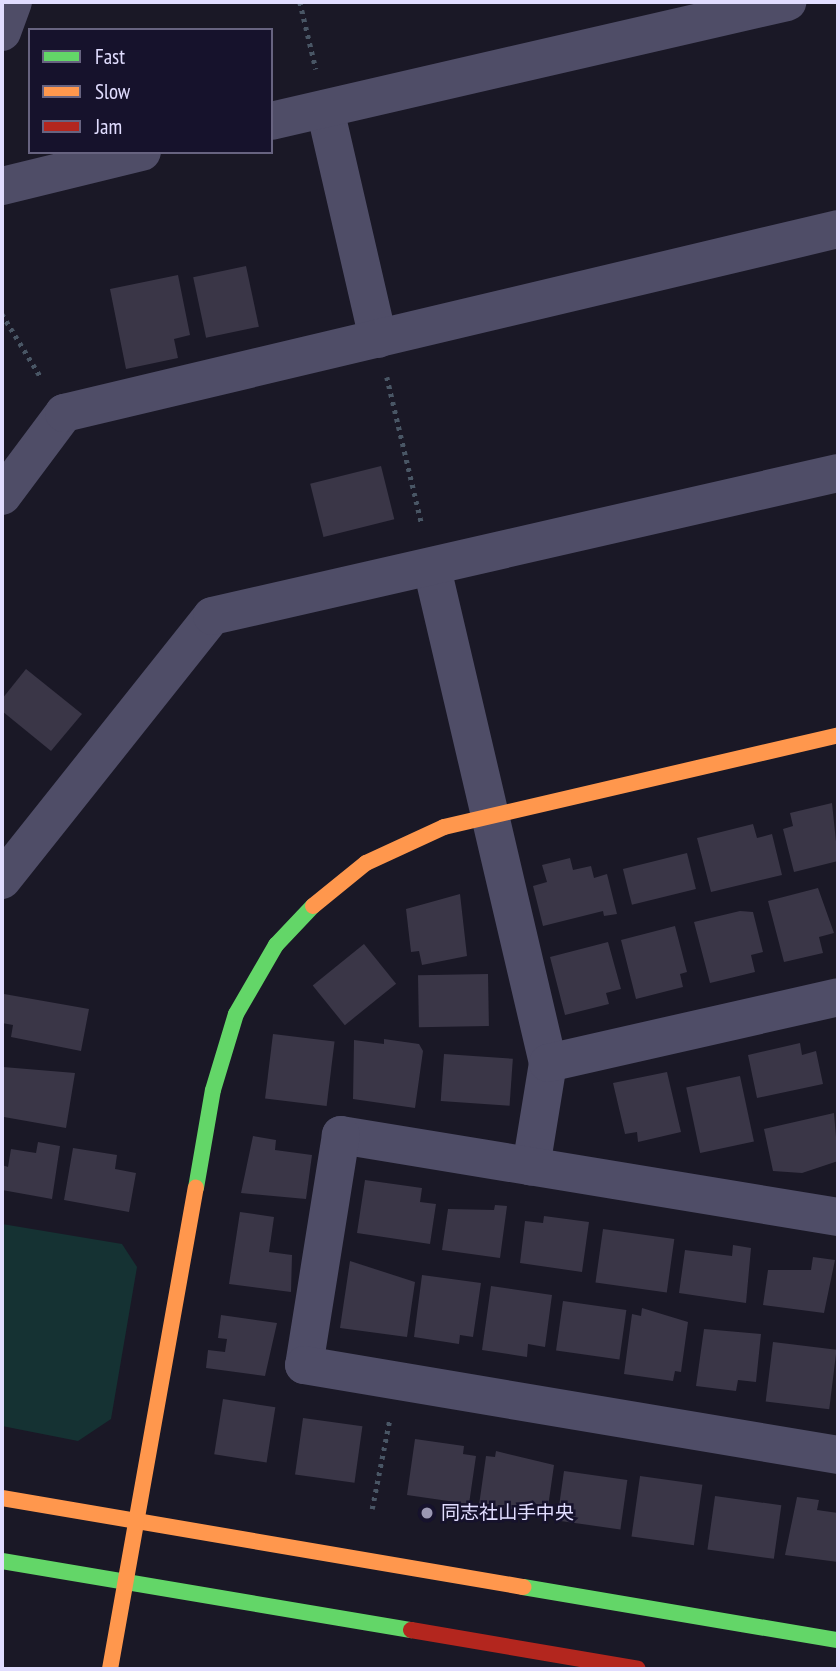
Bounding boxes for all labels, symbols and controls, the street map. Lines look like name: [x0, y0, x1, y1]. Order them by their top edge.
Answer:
legend: [28, 28, 273, 154]
text: Fast: [95, 43, 125, 70]
text: Slow: [95, 78, 130, 105]
text: Jam: [95, 113, 122, 140]
place label: 同志社山手中央: [441, 1502, 574, 1524]
marker: 同志社山手中央: [419, 1505, 435, 1521]

